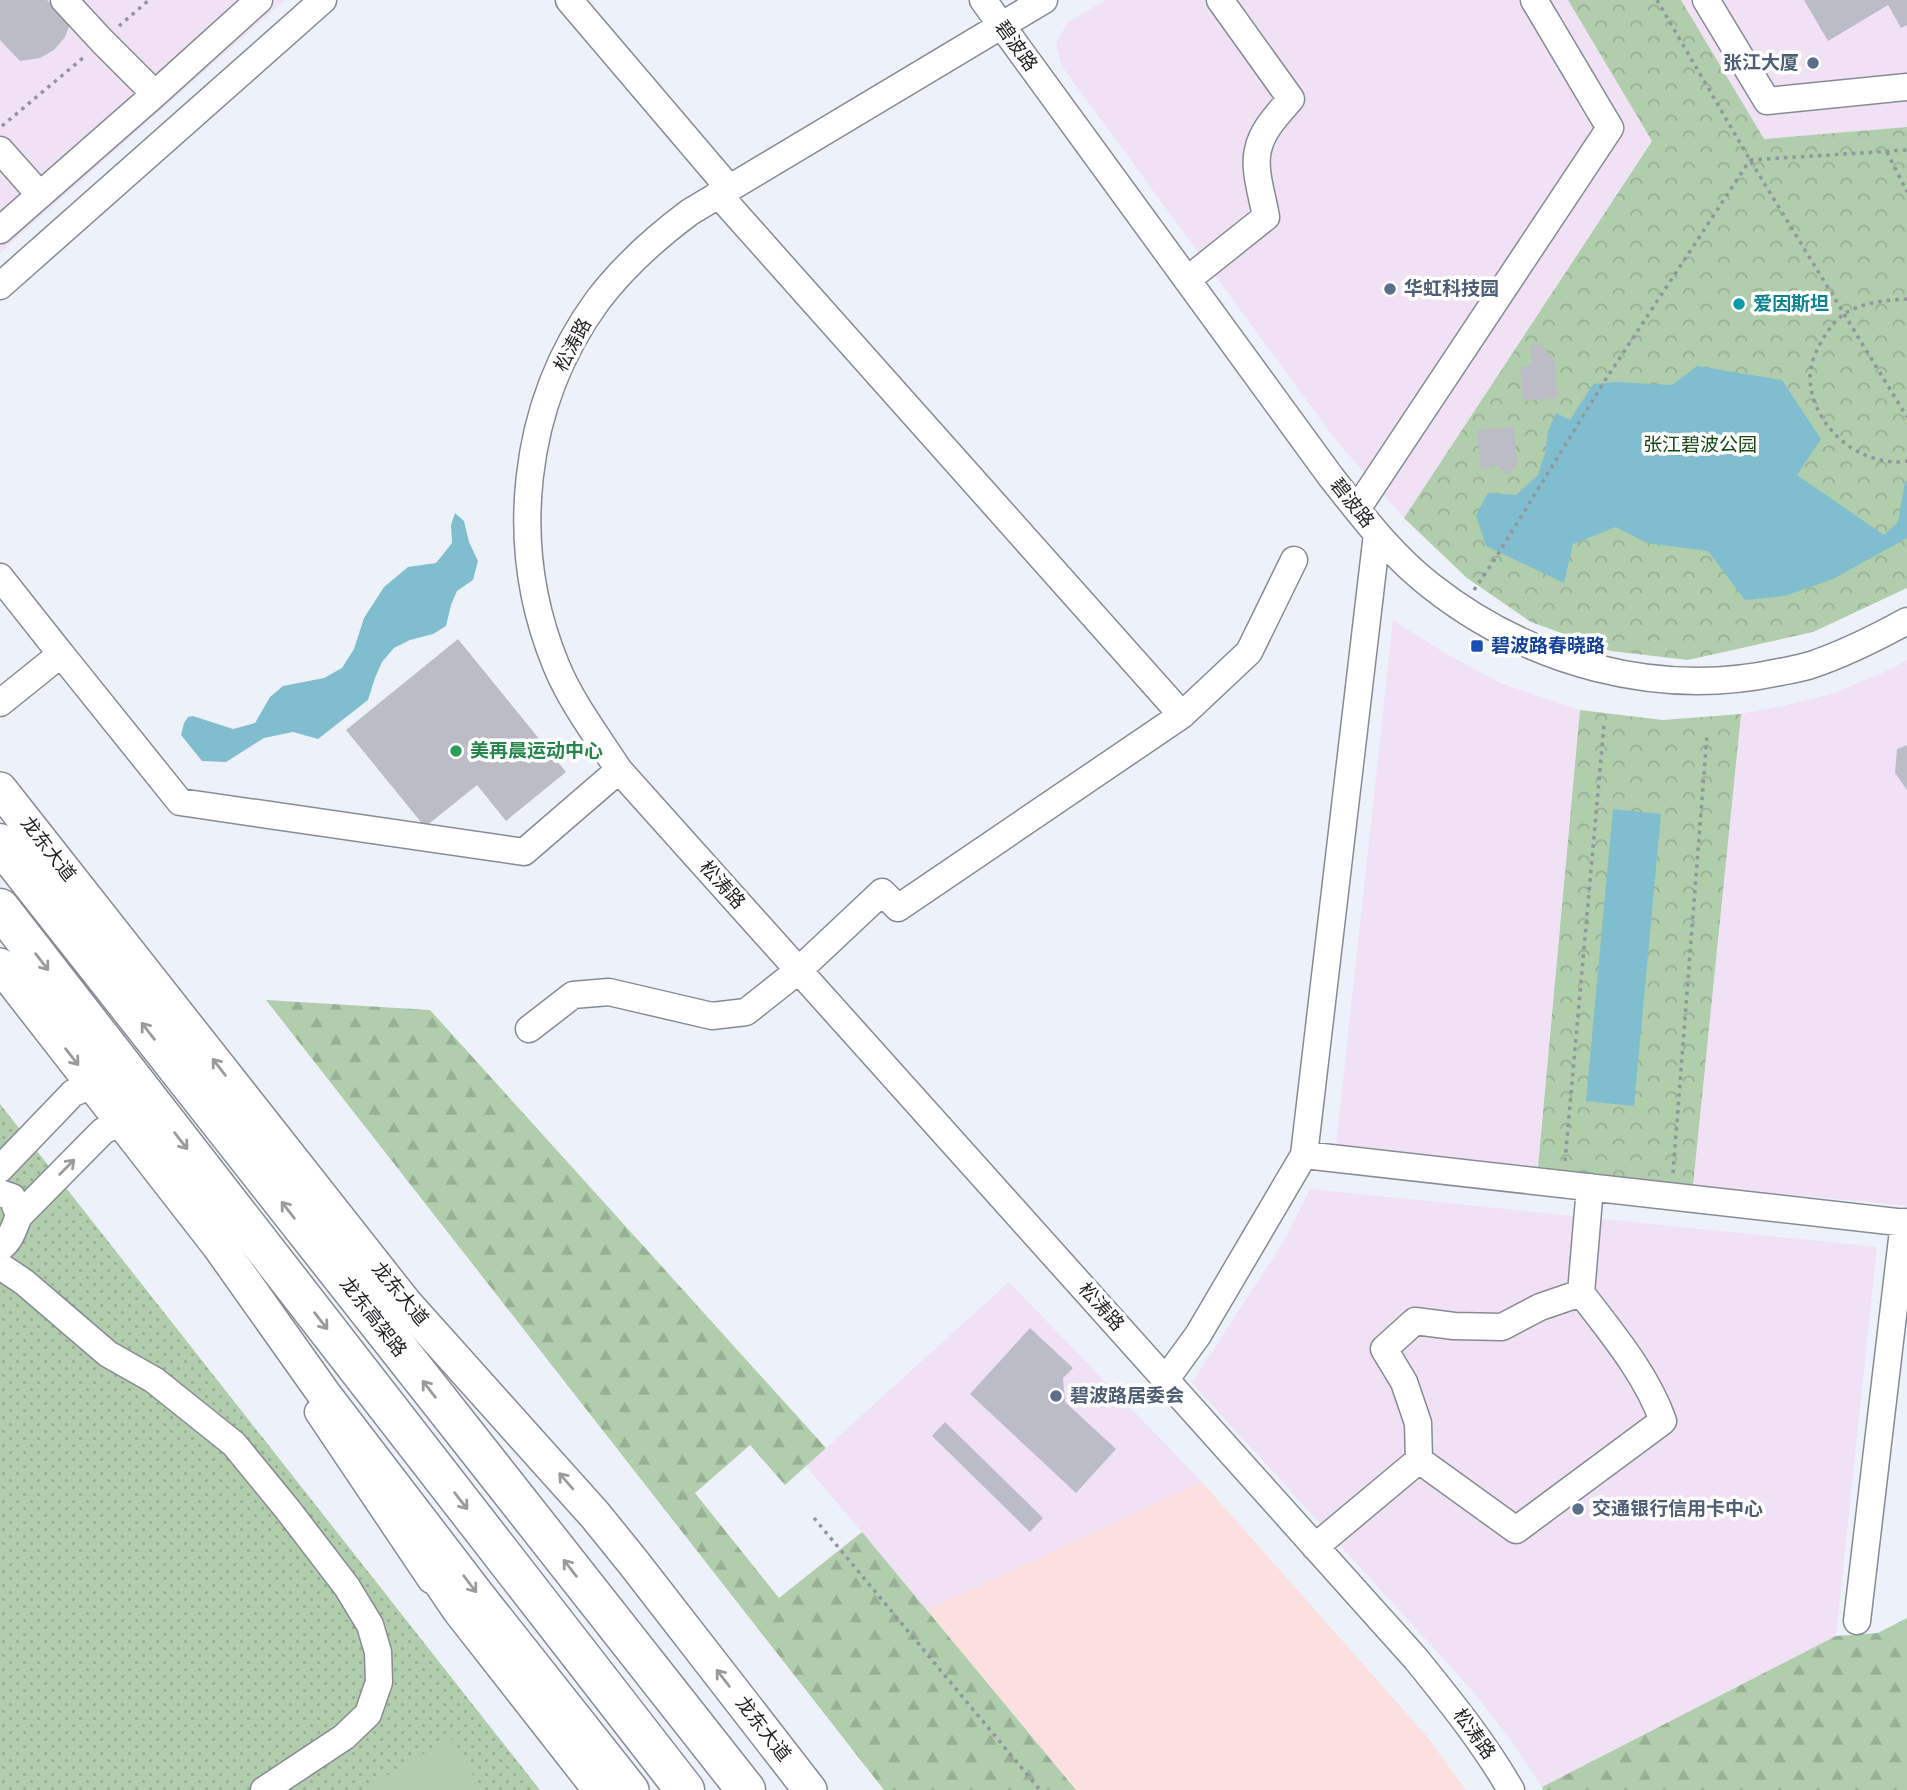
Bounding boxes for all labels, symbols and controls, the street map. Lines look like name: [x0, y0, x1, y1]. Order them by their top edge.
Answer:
street label: 碧波路: [990, 16, 1042, 76]
place label: 张江大厦: [1723, 52, 1799, 74]
marker: 张江大厦: [1805, 55, 1821, 71]
place label: 华虹科技园: [1404, 278, 1499, 300]
marker: 华虹科技园: [1382, 281, 1398, 297]
place label: 爱因斯坦: [1753, 293, 1829, 315]
marker: 爱因斯坦: [1731, 296, 1747, 312]
street label: 松涛路: [550, 315, 596, 375]
park label: 张江碧波公园: [1643, 434, 1757, 456]
street label: 碧波路: [1326, 474, 1378, 532]
place label: 碧波路春晓路: [1491, 635, 1605, 657]
marker: 碧波路春晓路: [1469, 638, 1485, 654]
place label: 美再晨运动中心: [470, 740, 603, 762]
marker: 美再晨运动中心: [448, 743, 464, 759]
street label: 龙东大道: [16, 812, 80, 886]
street label: 松涛路: [695, 856, 749, 914]
one-way arrow: [34, 952, 49, 970]
one-way arrow: [140, 1023, 155, 1041]
one-way arrow: [65, 1047, 80, 1066]
one-way arrow: [212, 1058, 227, 1076]
one-way arrow: [174, 1132, 189, 1150]
one-way arrow: [59, 1159, 76, 1176]
one-way arrow: [281, 1201, 296, 1220]
street label: 龙东大道: [367, 1258, 433, 1330]
street label: 龙东高架路: [335, 1273, 411, 1361]
street label: 松涛路: [1074, 1278, 1128, 1336]
one-way arrow: [314, 1311, 329, 1330]
one-way arrow: [422, 1380, 437, 1398]
place label: 碧波路居委会: [1070, 1385, 1184, 1407]
marker: 碧波路居委会: [1048, 1388, 1064, 1404]
one-way arrow: [558, 1473, 574, 1491]
one-way arrow: [453, 1491, 468, 1509]
place label: 交通银行信用卡中心: [1592, 1498, 1763, 1520]
marker: 交通银行信用卡中心: [1570, 1501, 1586, 1517]
one-way arrow: [562, 1559, 577, 1577]
one-way arrow: [462, 1575, 477, 1593]
one-way arrow: [716, 1669, 731, 1688]
street label: 龙东大道: [731, 1692, 795, 1766]
street label: 松涛路: [1448, 1704, 1500, 1764]

